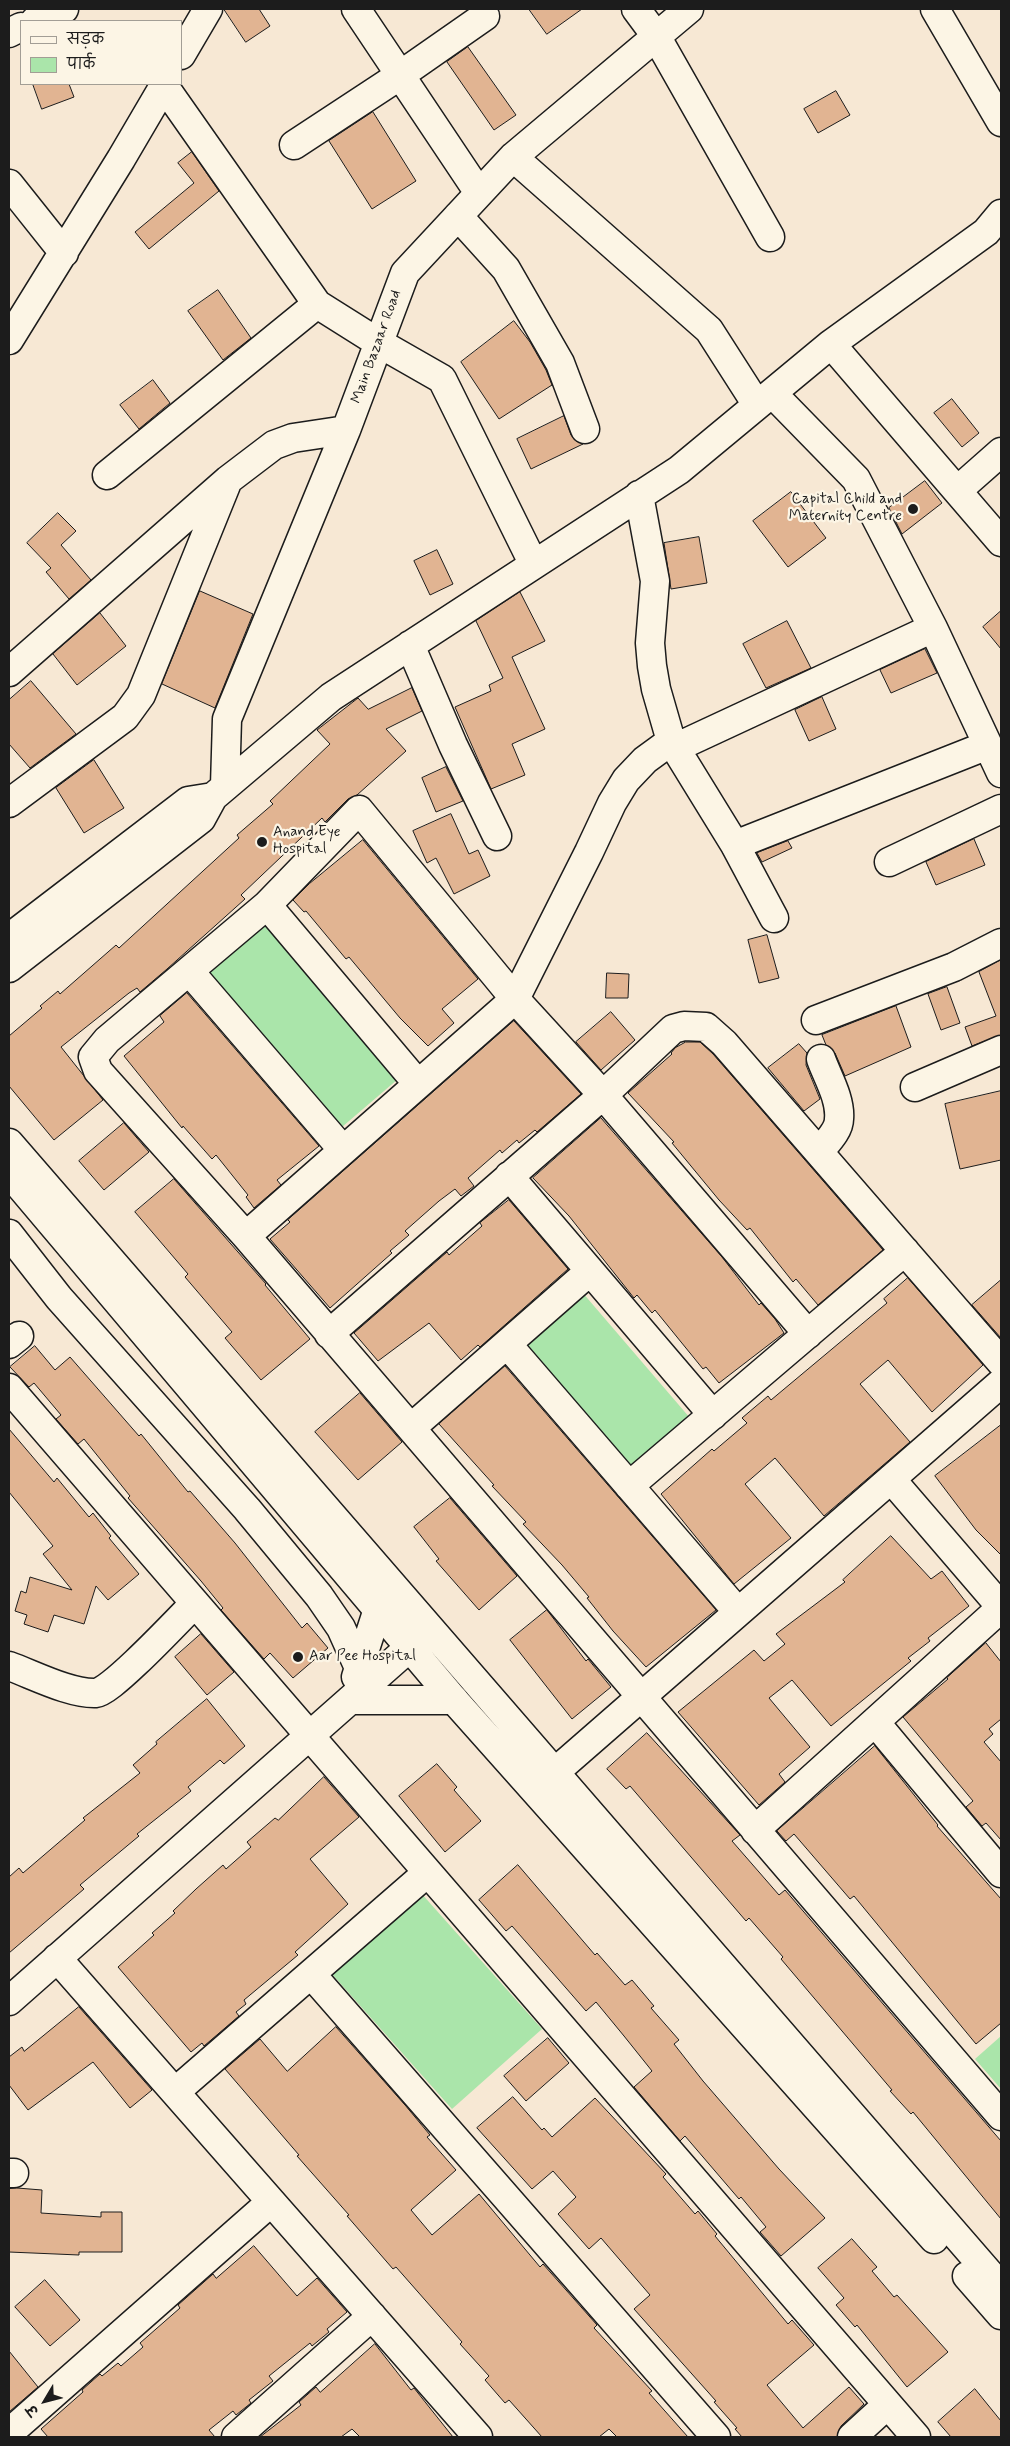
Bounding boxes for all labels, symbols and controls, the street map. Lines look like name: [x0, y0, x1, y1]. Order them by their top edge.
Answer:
legend: [20, 20, 182, 85]
text: सड़क: [67, 30, 104, 50]
text: पार्क: [67, 55, 95, 75]
street label: Main Bazaar Road: [348, 288, 406, 406]
place label: Capital Child and Maternity Centre: [789, 491, 902, 526]
marker: Capital Child and Maternity Centre: [906, 502, 920, 516]
place label: Anand Eye Hospital: [273, 824, 341, 859]
marker: Anand Eye Hospital: [255, 835, 269, 849]
place label: Aar Pee Hospital: [309, 1648, 416, 1666]
marker: Aar Pee Hospital: [291, 1650, 305, 1664]
north arrow: [20, 2376, 70, 2426]
text: उ: [23, 2401, 43, 2419]

